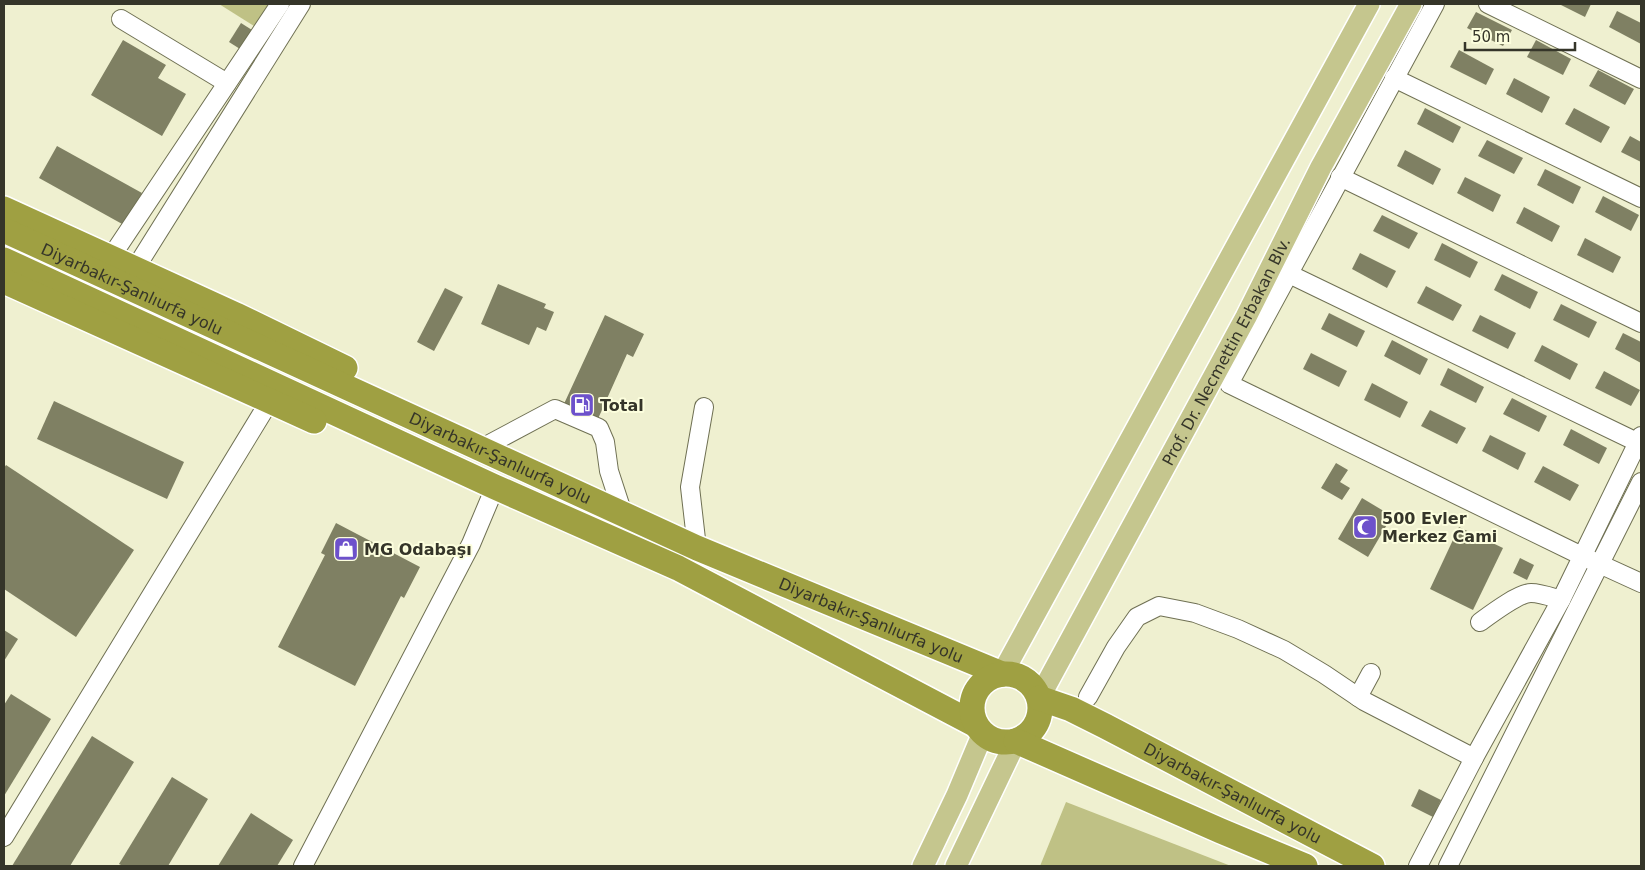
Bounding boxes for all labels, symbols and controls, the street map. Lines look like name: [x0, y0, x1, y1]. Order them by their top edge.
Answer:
scale bar: [1465, 20, 1575, 52]
text: 50 m: [1472, 28, 1510, 46]
street label: Prof. Dr. Necmettin Erbakan Blv.: [1158, 234, 1294, 469]
street label: Diyarbakır-Şanlıurfa yolu: [38, 239, 226, 339]
fuel station icon: Total: [569, 392, 595, 418]
place label: Total: [600, 396, 644, 415]
street label: Diyarbakır-Şanlıurfa yolu: [406, 408, 594, 508]
place label: 500 Evler Merkez Cami: [1382, 509, 1497, 546]
mosque icon: 500 Evler Merkez Cami: [1352, 514, 1378, 540]
shop icon: MG Odabaşı: [333, 536, 359, 562]
place label: MG Odabaşı: [364, 540, 472, 559]
street label: Diyarbakır-Şanlıurfa yolu: [776, 574, 966, 667]
street label: Diyarbakır-Şanlıurfa yolu: [1140, 739, 1324, 848]

